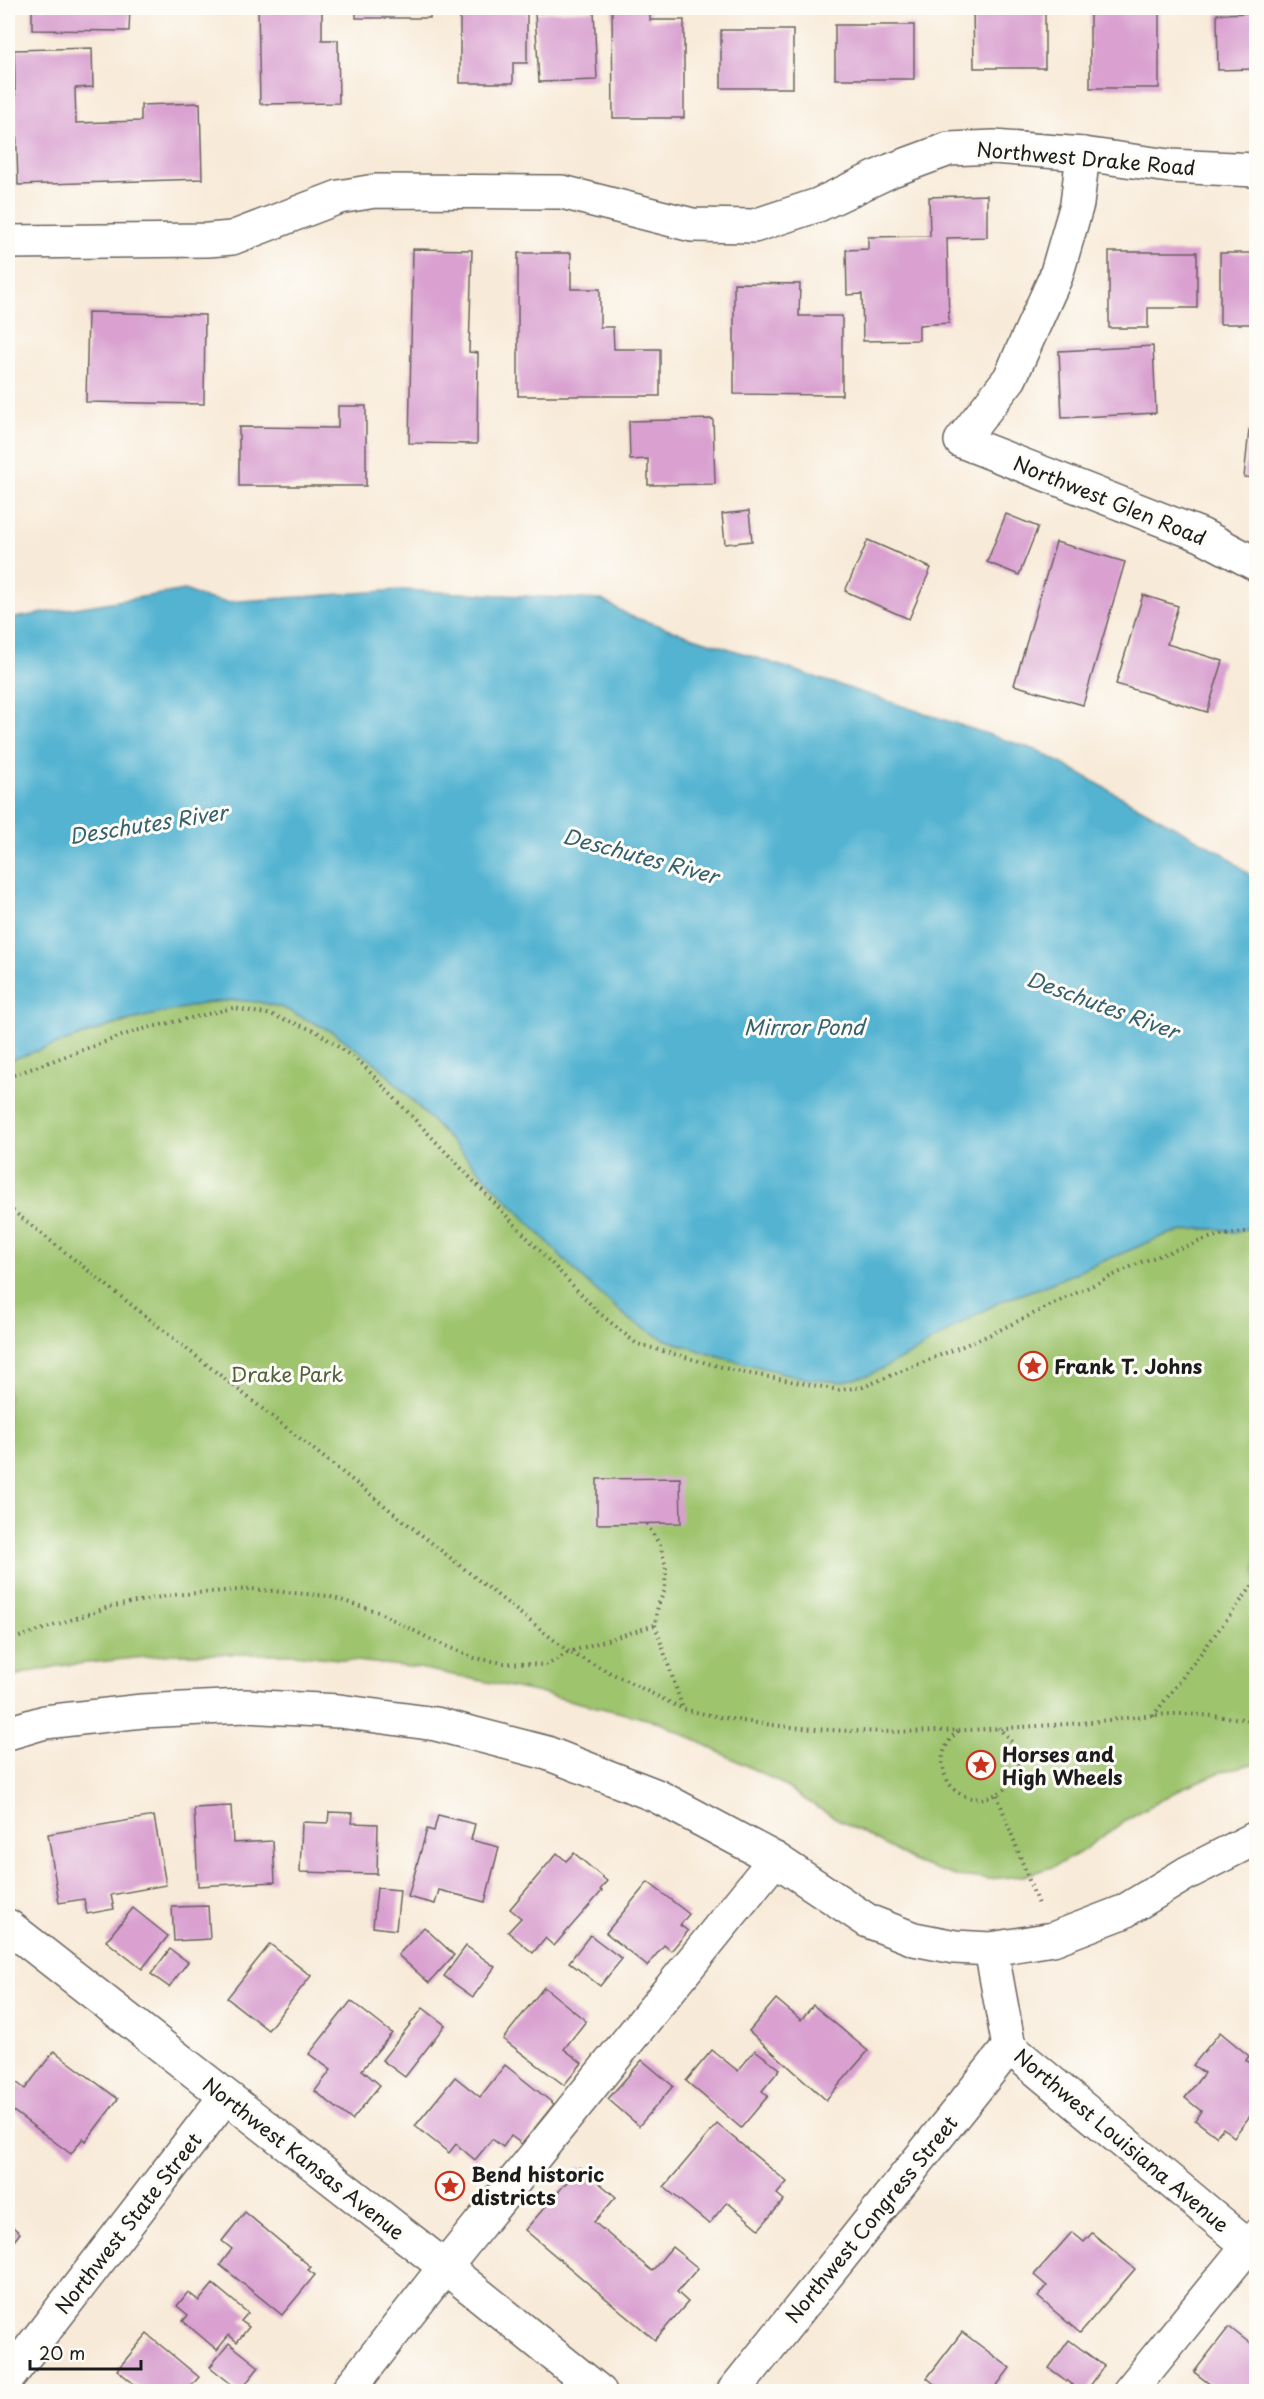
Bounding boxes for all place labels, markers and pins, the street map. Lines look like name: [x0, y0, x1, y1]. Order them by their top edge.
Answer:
place icon: Frank T. Johns: [1017, 1350, 1049, 1382]
place label: Frank T. Johns: [1054, 1351, 1203, 1381]
place label: Horses and High Wheels: [1002, 1739, 1123, 1792]
place icon: Horses and High Wheels: [965, 1749, 997, 1781]
place label: Bend historic districts: [471, 2159, 604, 2212]
place icon: Bend historic districts: [434, 2170, 466, 2202]

